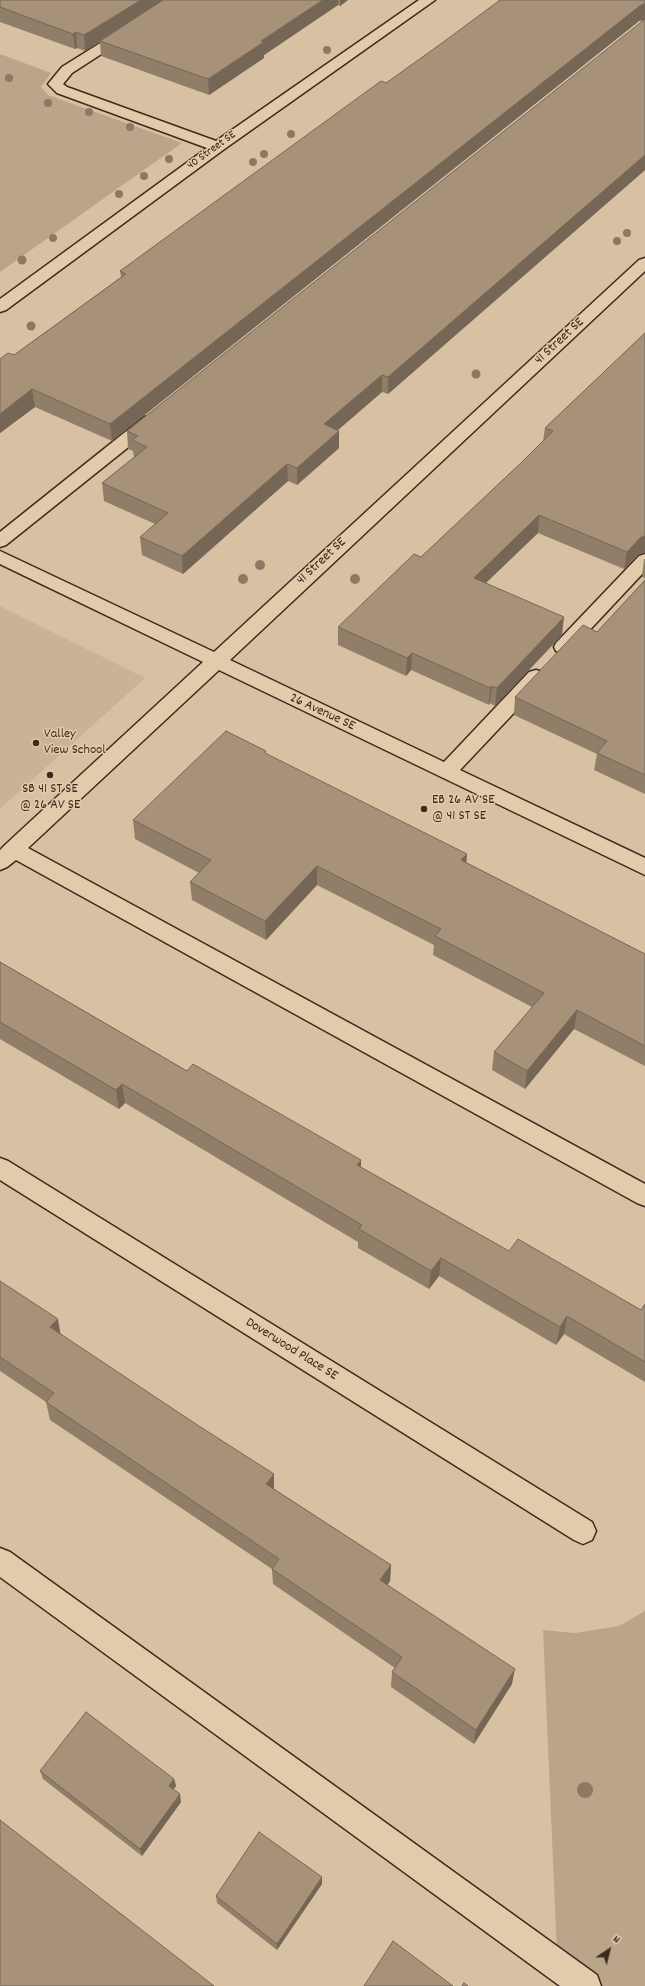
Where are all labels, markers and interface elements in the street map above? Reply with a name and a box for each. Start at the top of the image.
street label: 40 Street SE [185,128,239,174]
street label: 41 Street SE [532,315,588,369]
street label: 41 Street SE [294,535,350,589]
street label: 26 Avenue SE [287,691,357,735]
place label: Valley View School [44,727,106,760]
marker: Valley View School [31,738,41,748]
marker: SB 41 ST SE @ 26 AV SE [45,770,55,780]
place label: SB 41 ST SE @ 26 AV SE [20,782,80,814]
place label: EB 26 AV SE @ 41 ST SE [432,793,494,826]
marker: EB 26 AV SE @ 41 ST SE [419,804,429,814]
street label: Doverwood Place SE [242,1315,340,1385]
north arrow [589,1930,629,1970]
text: N [609,1932,623,1948]

